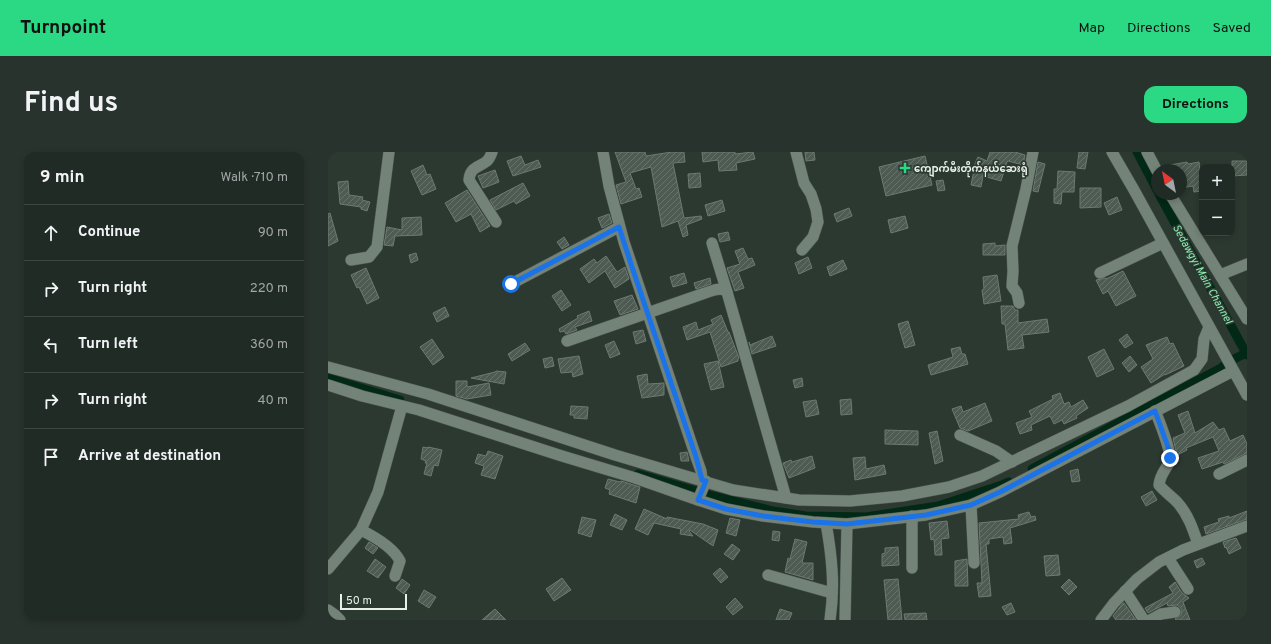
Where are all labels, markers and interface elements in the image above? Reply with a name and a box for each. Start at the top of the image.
text: Turnpoint [20,16,106,40]
text: Map [1079,20,1105,37]
text: Directions [1127,20,1191,37]
text: Saved [1213,20,1251,37]
text: Find us [24,86,118,122]
button: Directions [1144,86,1247,123]
place label: ကျောက်မီးတိုက်နယ်ဆေးရုံ [914,161,1028,178]
marker: ကျောက်မီးတိုက်နယ်ဆေးရုံ [899,162,911,174]
north arrow [1151,164,1187,200]
map controls [1199,164,1235,236]
button: + [1199,164,1235,200]
text: 9 min [40,167,84,189]
text: Walk · 710 m [220,170,288,186]
button: − [1199,200,1235,236]
icon: ahead [40,222,62,244]
water label: Sedawgyi Main Channel [1169,222,1236,328]
text: Continue [78,223,140,242]
text: 90 m [258,225,288,241]
route start [502,275,520,293]
icon: right [40,278,62,300]
text: Turn right [78,279,147,298]
text: 220 m [250,281,288,297]
icon: left [40,334,62,356]
text: Turn left [78,335,138,354]
text: 360 m [250,337,288,353]
icon: right [40,390,62,412]
text: Turn right [78,391,147,410]
text: 40 m [258,393,288,409]
icon: arrive [40,446,62,468]
text: Arrive at destination [78,447,221,466]
route end [1161,449,1179,467]
scale bar [340,592,407,611]
text: 50 m [346,594,372,608]

